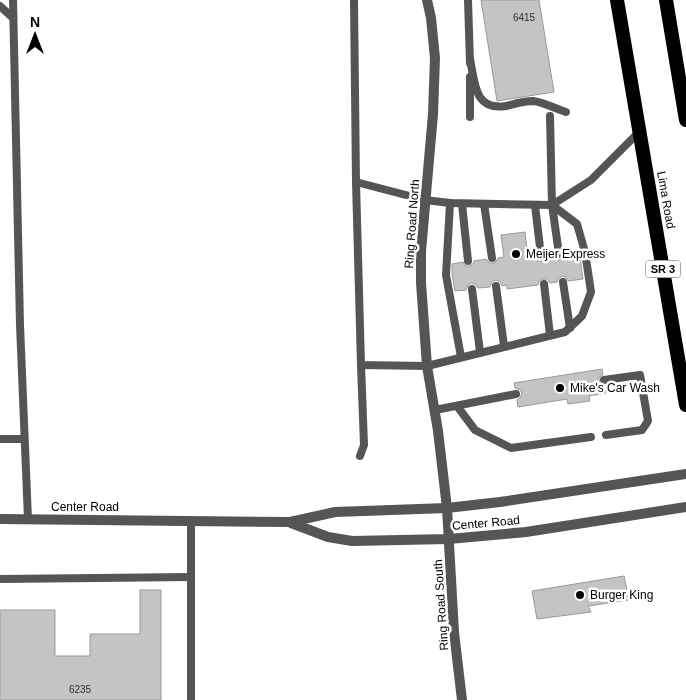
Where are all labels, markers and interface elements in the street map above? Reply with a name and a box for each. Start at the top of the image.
north arrow [10,10,60,60]
house number: 6415 [513,12,536,23]
text: N [30,14,40,30]
street label: Lima Road [654,170,678,230]
street label: Ring Road North [402,179,422,269]
place label: Meijer Express [526,247,605,261]
marker: Meijer Express [510,248,522,260]
road number: SR 3 [646,260,680,278]
place label: Mike's Car Wash [570,381,660,395]
marker: Mike's Car Wash [554,382,566,394]
street label: Center Road [51,500,119,514]
street label: Center Road [451,513,521,533]
street label: Ring Road South [431,559,451,651]
place label: Burger King [590,588,653,602]
marker: Burger King [574,589,586,601]
house number: 6235 [69,684,92,695]

